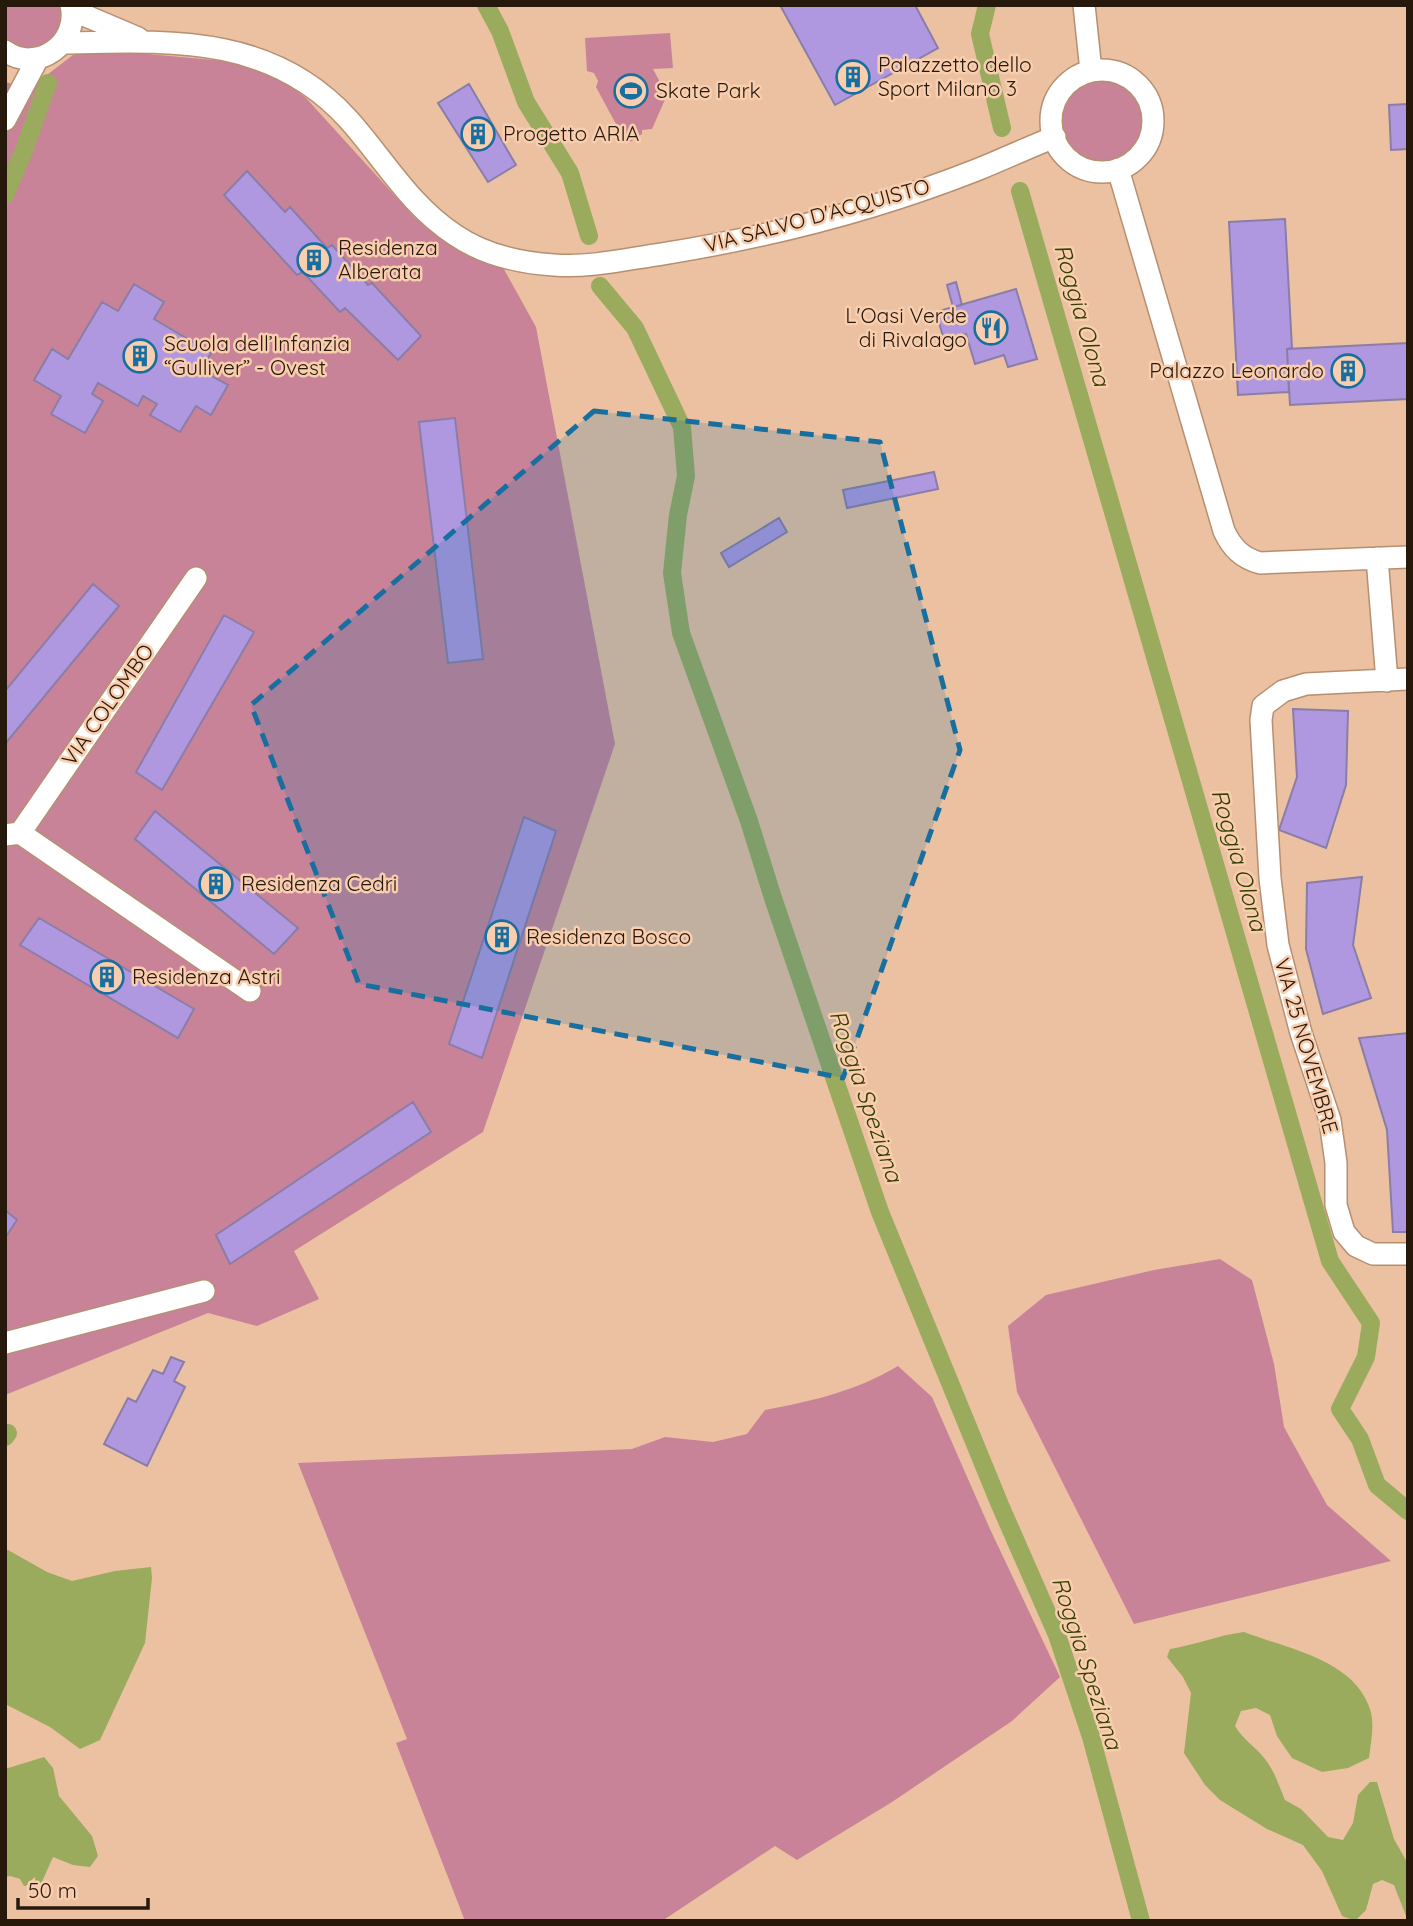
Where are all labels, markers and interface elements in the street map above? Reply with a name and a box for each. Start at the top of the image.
place label: Palazzetto dello Sport Milano 3 [878,51,1032,101]
building icon: Palazzetto dello Sport Milano 3 [834,58,872,96]
sports icon: Skate Park [612,72,650,110]
place label: Skate Park [656,77,761,103]
building icon: Progetto ARIA [459,115,497,153]
place label: Progetto ARIA [503,120,639,146]
street label: VIA SALVO D'ACQUISTO [701,172,932,258]
place label: Residenza Alberata [338,234,438,284]
water label: Roggia Olona [1048,240,1117,390]
building icon: Residenza Alberata [295,241,333,279]
place label: L'Oasi Verde di Rivalago [845,302,967,352]
restaurant icon: L'Oasi Verde di Rivalago [972,309,1010,347]
place label: Scuola dell’Infanzia “Gulliver” - Ovest [164,330,350,380]
building icon: Scuola dell’Infanzia “Gulliver” - Ovest [121,337,159,375]
building icon: Palazzo Leonardo [1329,352,1367,390]
place label: Palazzo Leonardo [1149,357,1324,383]
street label: VIA COLOMBO [56,639,159,770]
water label: Roggia Olona [1205,785,1274,935]
building icon: Residenza Cedri [197,865,235,903]
place label: Residenza Cedri [241,870,397,896]
building icon: Residenza Bosco [483,918,521,956]
place label: Residenza Bosco [526,923,691,949]
street label: VIA 25 NOVEMBRE [1269,955,1344,1137]
building icon: Residenza Astri [88,958,126,996]
place label: Residenza Astri [132,963,281,989]
water label: Roggia Speziana [823,1006,910,1187]
water label: Roggia Speziana [1046,1573,1129,1754]
scale bar [18,1867,147,1911]
text: 50 m [28,1877,77,1903]

